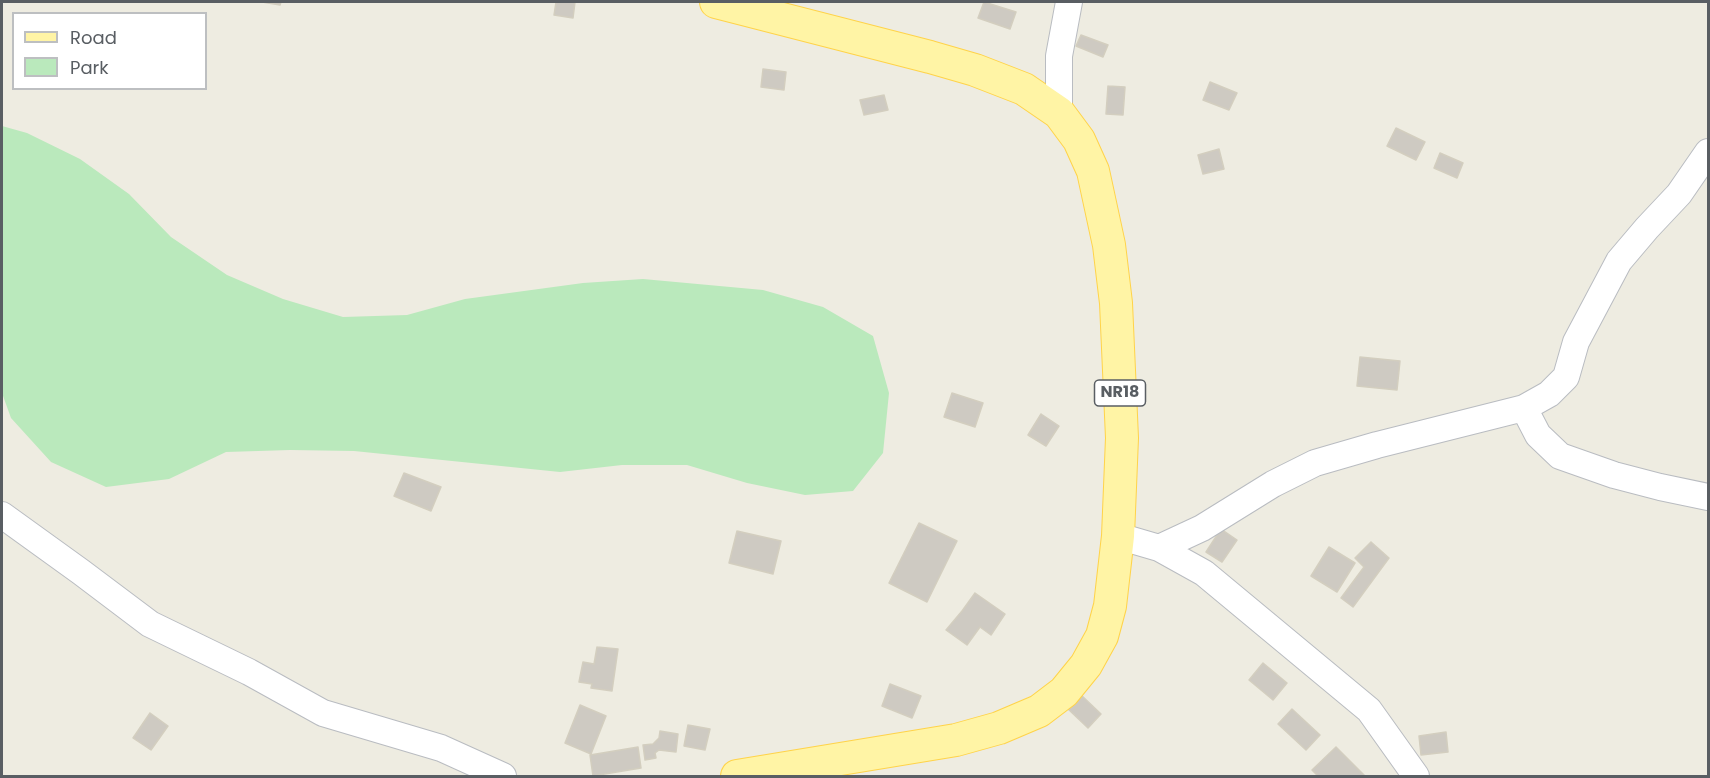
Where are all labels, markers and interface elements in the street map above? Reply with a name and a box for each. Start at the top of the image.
legend [12,12,207,90]
text: Road [70,25,117,50]
text: Park [70,55,109,80]
road number: NR18 [1094,380,1146,406]

